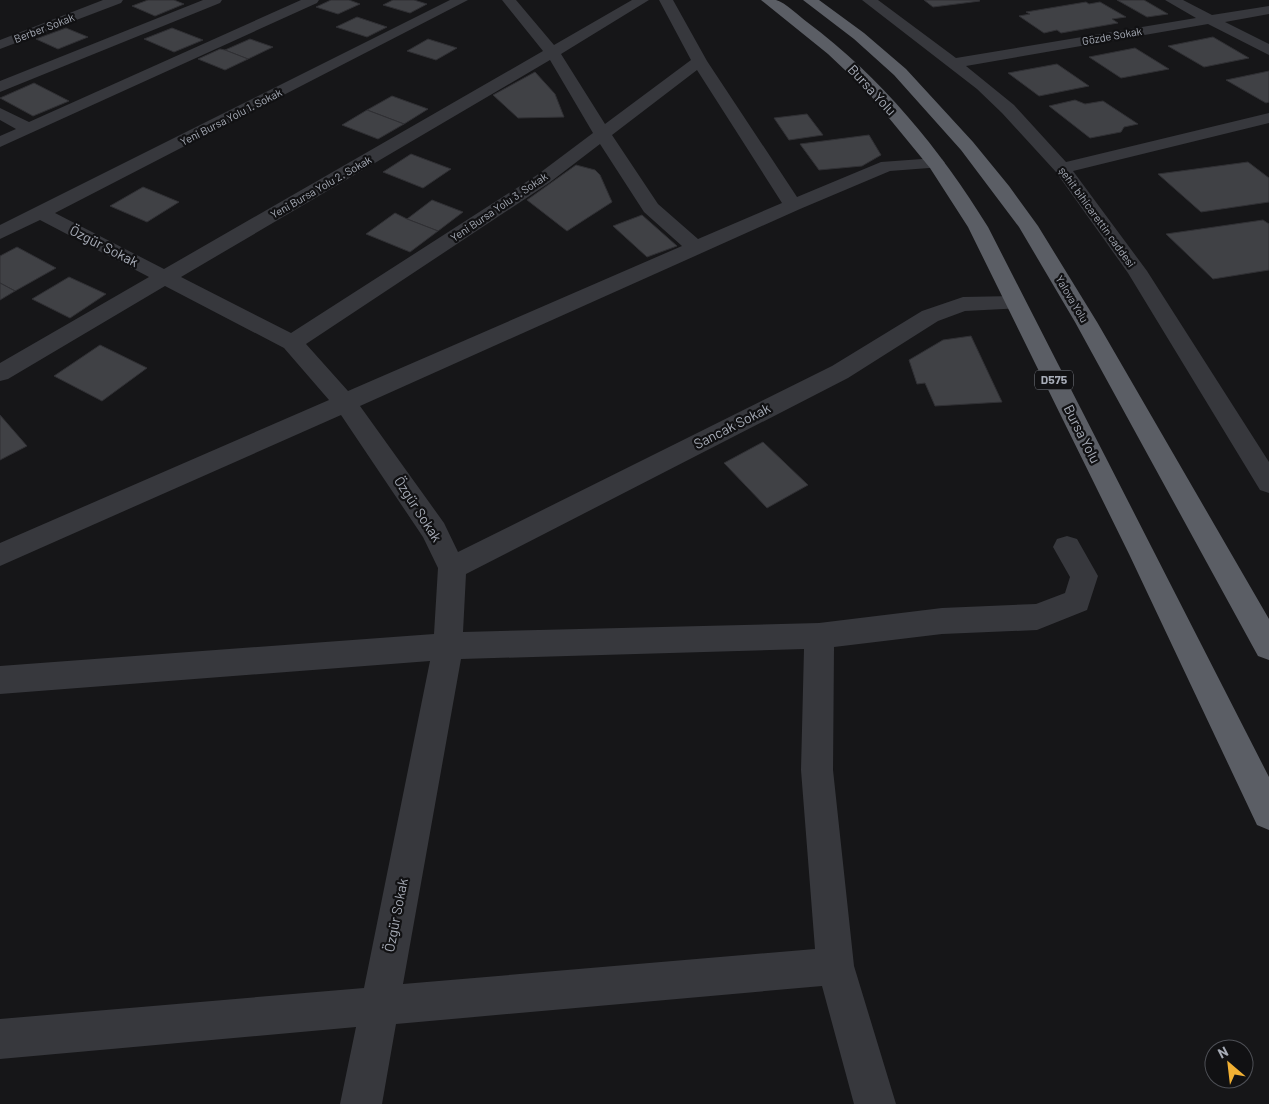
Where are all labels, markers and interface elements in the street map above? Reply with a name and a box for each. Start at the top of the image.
street label: Berber Sokak [12,10,76,45]
street label: Gözde Sokak [1081,24,1143,47]
street label: Bursa Yolu [845,61,900,119]
street label: Yeni Bursa Yolu 1. Sokak [178,85,284,148]
street label: Yeni Bursa Yolu 2. Sokak [268,152,374,221]
street label: şehit bihicarettin caddesi [1057,164,1138,270]
street label: Yeni Bursa Yolu 3. Sokak [448,169,550,244]
street label: Özgür Sokak [67,221,141,270]
street label: Yalova Yolu [1053,273,1092,325]
road number: D575 [1035,370,1073,390]
street label: Sancak Sokak [691,399,773,452]
street label: Bursa Yolu [1061,402,1104,466]
street label: Özgür Sokak [391,473,446,545]
street label: Özgür Sokak [380,877,411,953]
north arrow [1204,1039,1254,1089]
text: N [1215,1042,1231,1062]

